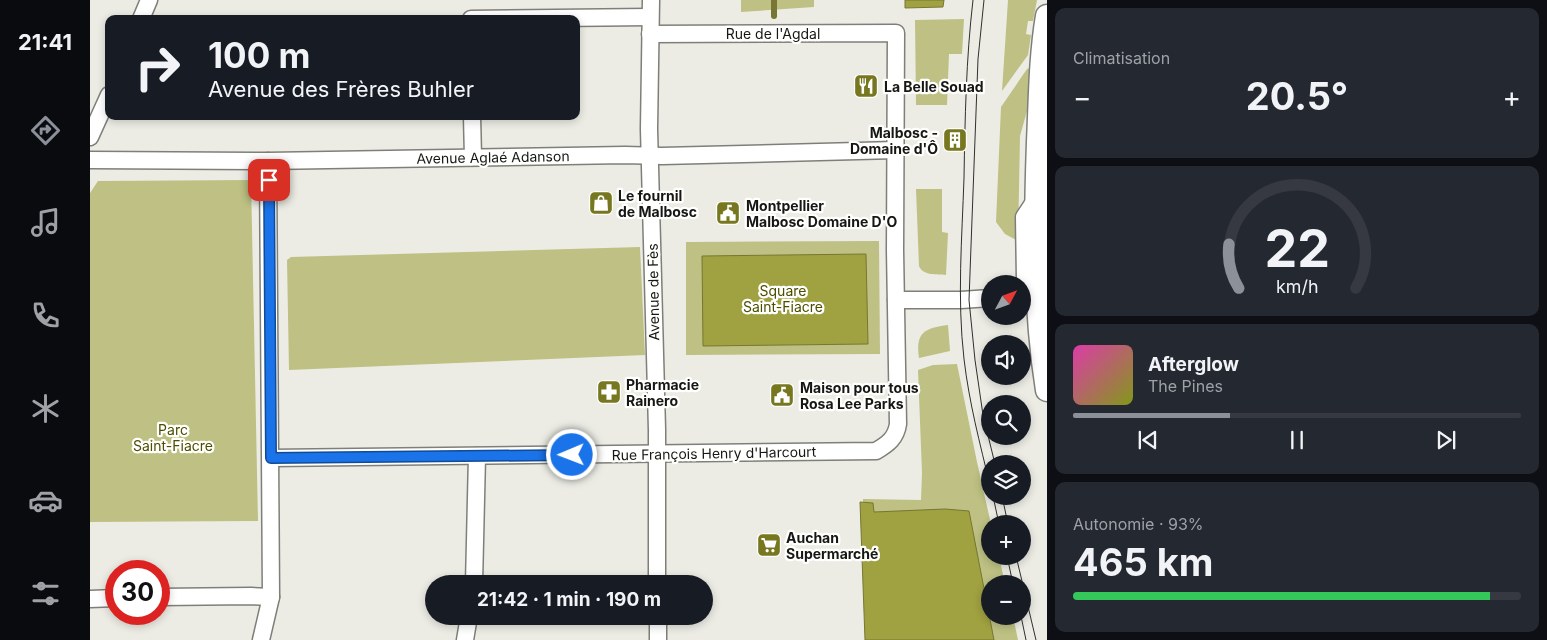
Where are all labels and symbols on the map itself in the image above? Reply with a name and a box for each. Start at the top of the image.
street label: Rue de l'Agdal [726,25,820,42]
restaurant icon: La Belle Souad [853,73,879,99]
place label: La Belle Souad [884,78,984,95]
place label: Malbosc - Domaine d'Ô [850,124,938,157]
building icon: Malbosc - Domaine d'Ô [942,127,968,153]
street label: Avenue Aglaé Adanson [416,147,570,167]
pin [248,159,290,201]
place label: Le fournil de Malbosc [618,187,697,220]
shop icon: Le fournil de Malbosc [588,190,614,216]
place label: Montpellier Malbosc Domaine D'O [746,197,897,230]
public building icon: Montpellier Malbosc Domaine D'O [715,200,741,226]
street label: Avenue de Fès [644,243,662,341]
north arrow [981,275,1031,325]
park label: Square Saint-Fiacre [743,282,823,315]
place label: Pharmacie Rainero [626,376,699,409]
pharmacy icon: Pharmacie Rainero [596,379,622,405]
place label: Maison pour tous Rosa Lee Parks [800,379,919,412]
public building icon: Maison pour tous Rosa Lee Parks [769,382,795,408]
park label: Parc Saint-Fiacre [133,421,213,454]
position arrow [545,428,597,480]
street label: Rue François Henry d'Harcourt [612,443,817,463]
place label: Auchan Supermarché [786,529,878,562]
supermarket icon: Auchan Supermarché [756,532,782,558]
speed limit sign: 30 [105,560,170,625]

